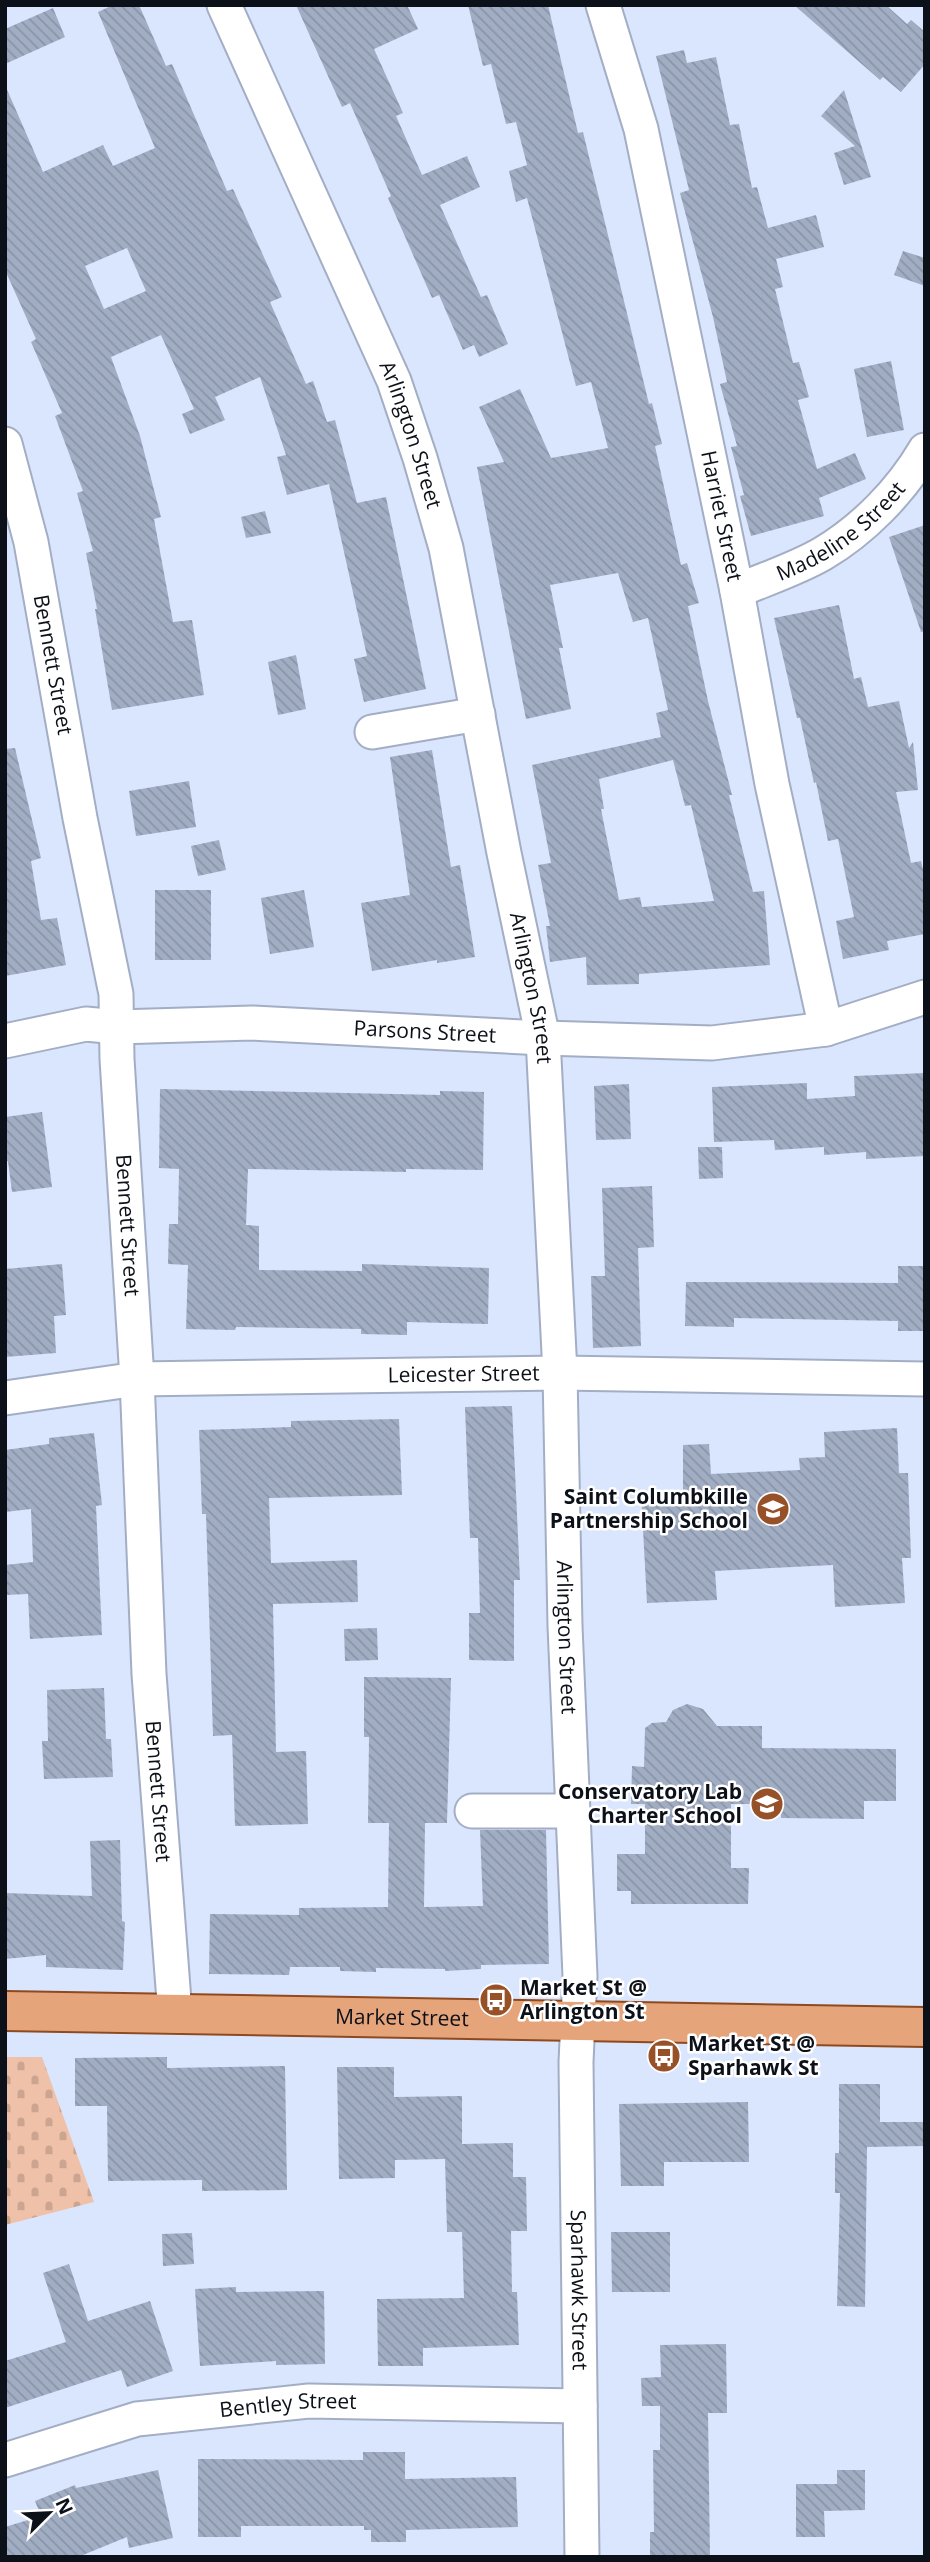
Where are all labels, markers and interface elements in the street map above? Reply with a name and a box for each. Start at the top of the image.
street label: Arlington Street [374,356,449,512]
street label: Harriet Street [695,448,750,584]
street label: Madeline Street [772,475,911,587]
street label: Bennett Street [28,592,80,737]
street label: Arlington Street [504,910,559,1064]
street label: Parsons Street [353,1013,497,1049]
street label: Bennett Street [110,1153,147,1297]
street label: Leicester Street [387,1358,540,1388]
place label: Saint Columbkille Partnership School [550,1482,748,1534]
school or university icon: Saint Columbkille Partnership School [754,1490,792,1528]
street label: Arlington Street [551,1560,584,1715]
street label: Bennett Street [140,1719,178,1863]
place label: Conservatory Lab Charter School [558,1777,742,1829]
school or university icon: Conservatory Lab Charter School [748,1785,786,1823]
place label: Market St @ Arlington St [520,1973,647,2025]
bus stop icon: Market St @ Arlington St [477,1981,515,2019]
street label: Market Street [335,2002,469,2032]
place label: Market St @ Sparhawk St [688,2029,819,2081]
bus stop icon: Market St @ Sparhawk St [645,2037,683,2075]
street label: Sparhawk Street [565,2209,595,2370]
street label: Bentley Street [218,2386,357,2423]
north arrow [14,2478,84,2548]
text: N [50,2494,80,2518]

